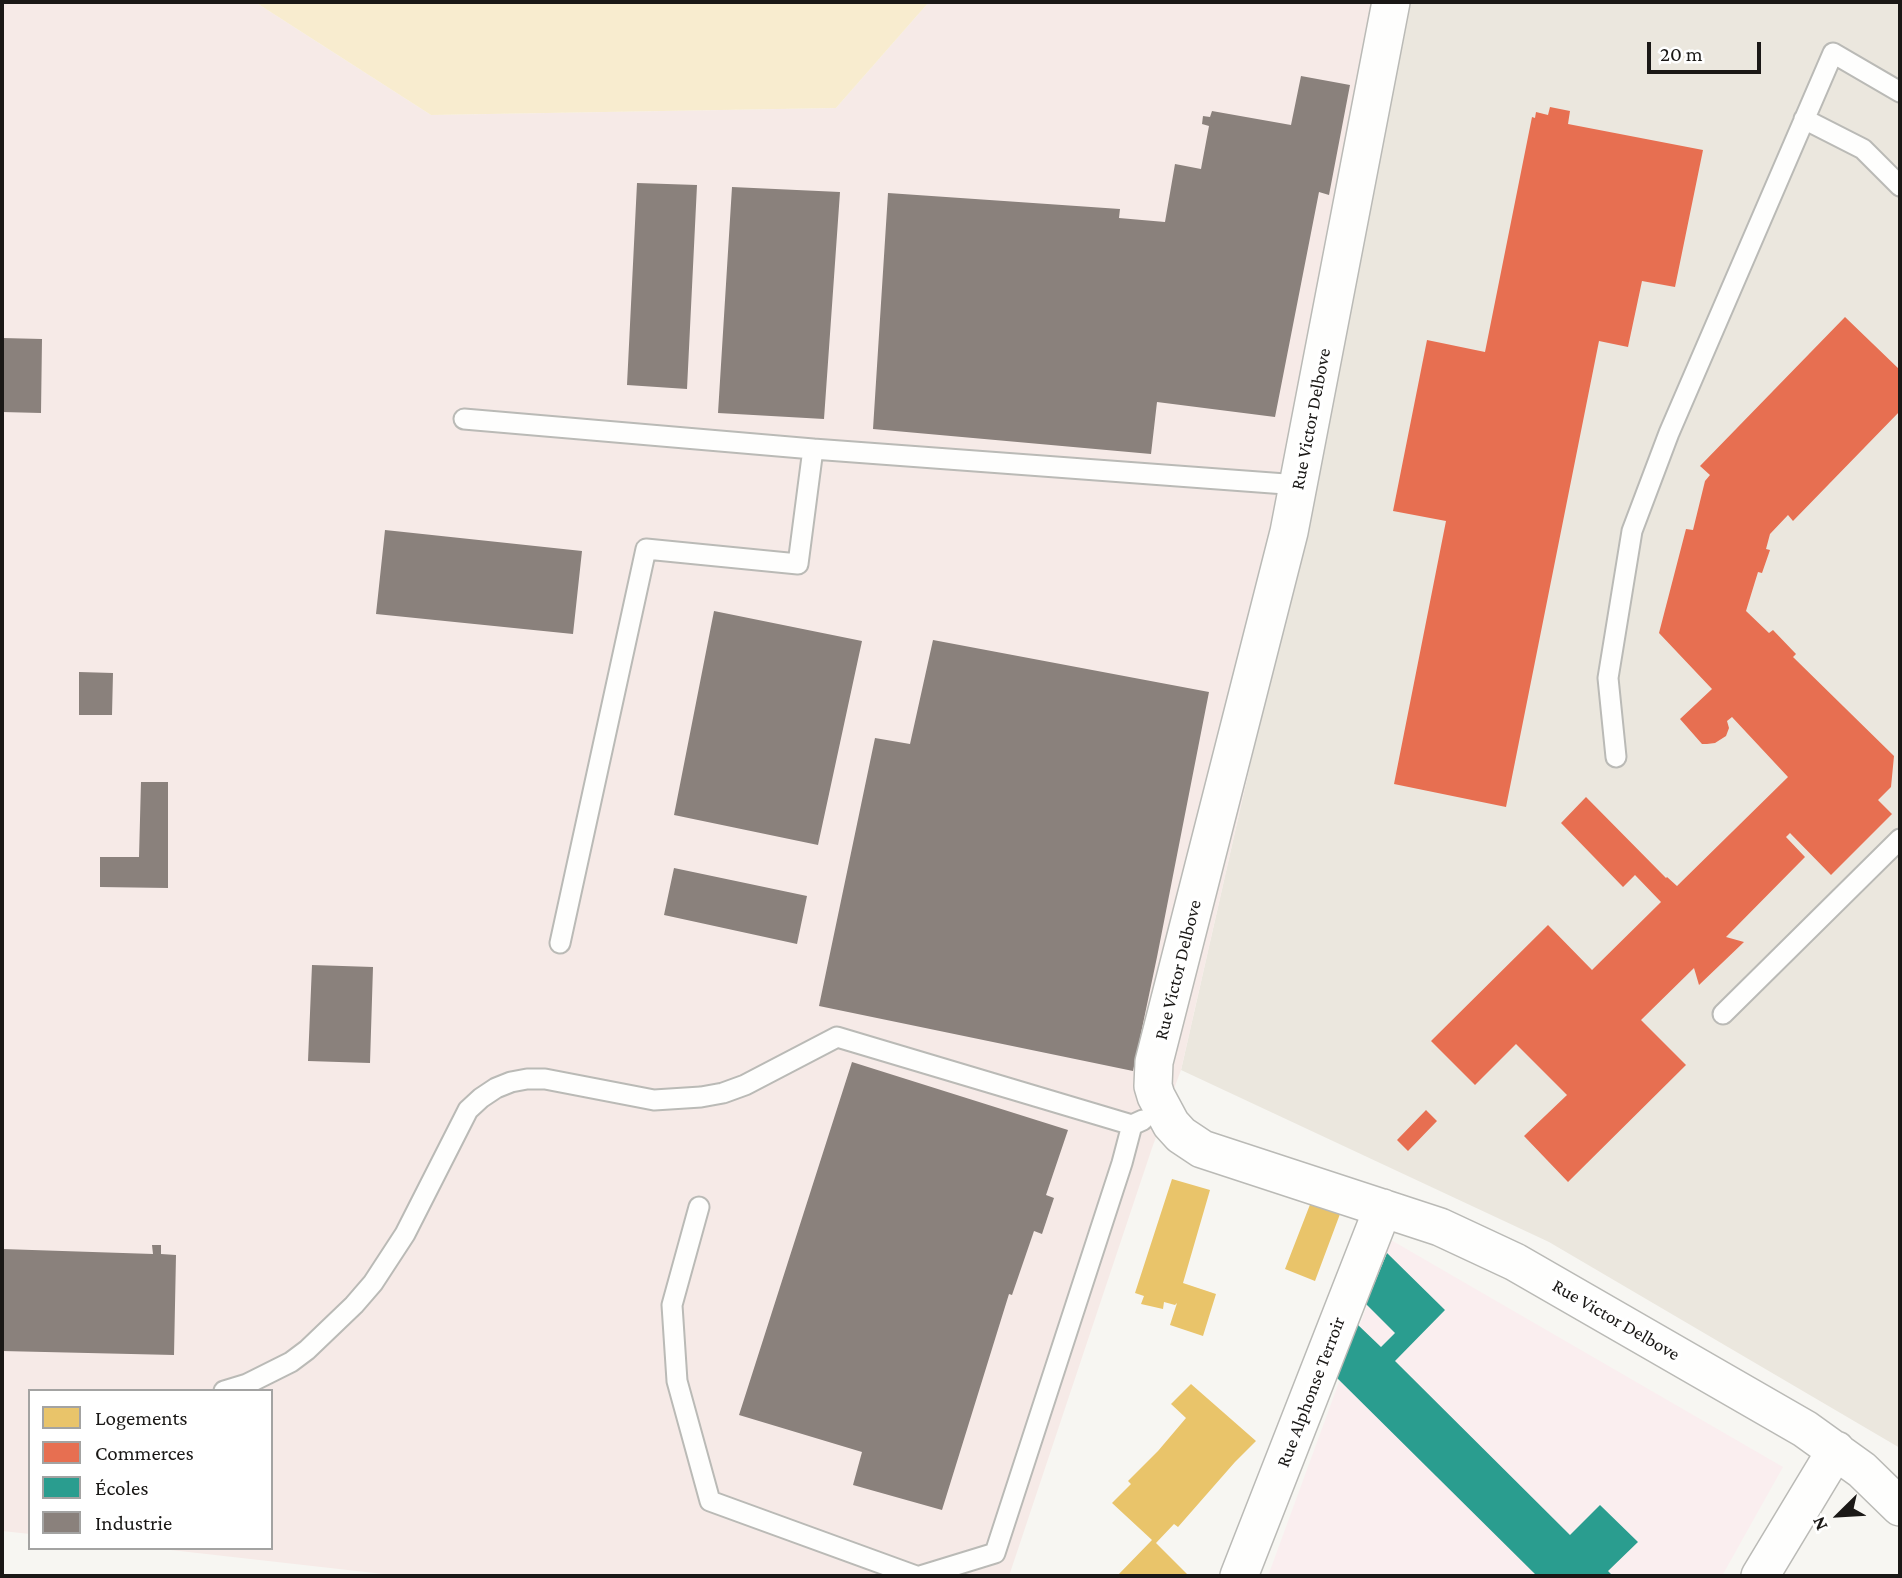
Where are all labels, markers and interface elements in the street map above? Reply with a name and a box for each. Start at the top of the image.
scale bar [1650,28,1764,72]
text: 20 m [1660,42,1703,66]
street label: Rue Victor Delbove [1286,346,1336,492]
street label: Rue Victor Delbove [1150,898,1206,1042]
street label: Rue Victor Delbove [1548,1274,1684,1366]
street label: Rue Alphonse Terroir [1272,1313,1350,1471]
legend [28,1389,273,1550]
text: Logements [95,1406,188,1430]
text: Commerces [95,1441,194,1465]
text: Écoles [95,1476,148,1500]
north arrow [1804,1480,1874,1550]
text: Industrie [95,1511,172,1535]
text: N [1807,1514,1832,1534]

